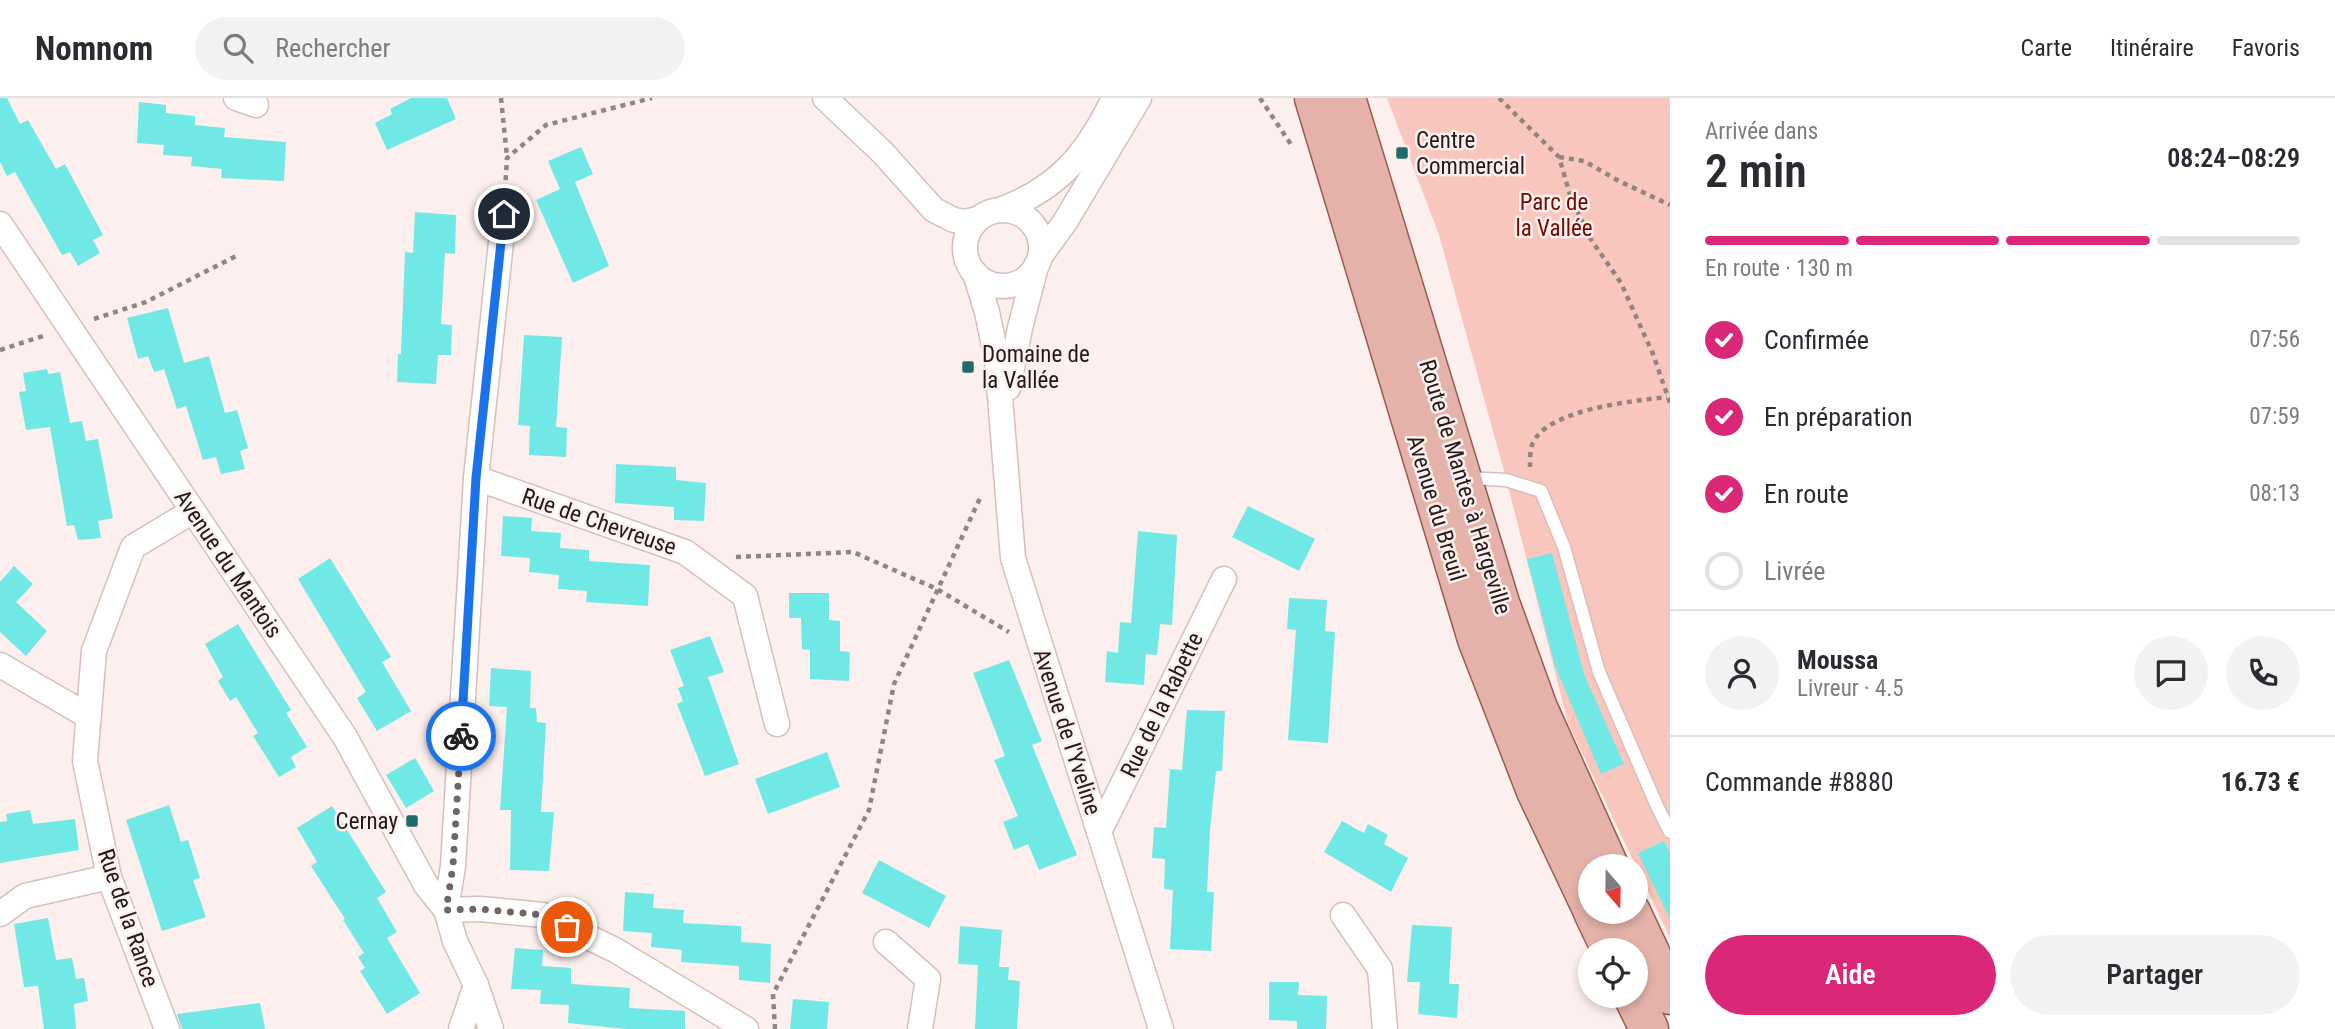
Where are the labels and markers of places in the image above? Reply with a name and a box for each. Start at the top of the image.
place label: Centre Commercial [1416,127,1525,180]
marker: Centre Commercial [1394,145,1410,161]
pin [474,184,534,244]
place label: Domaine de la Vallée [982,341,1090,394]
marker: Domaine de la Vallée [960,359,976,375]
place label: Cernay [336,808,398,835]
marker: Cernay [404,813,420,829]
pin [537,897,597,957]

